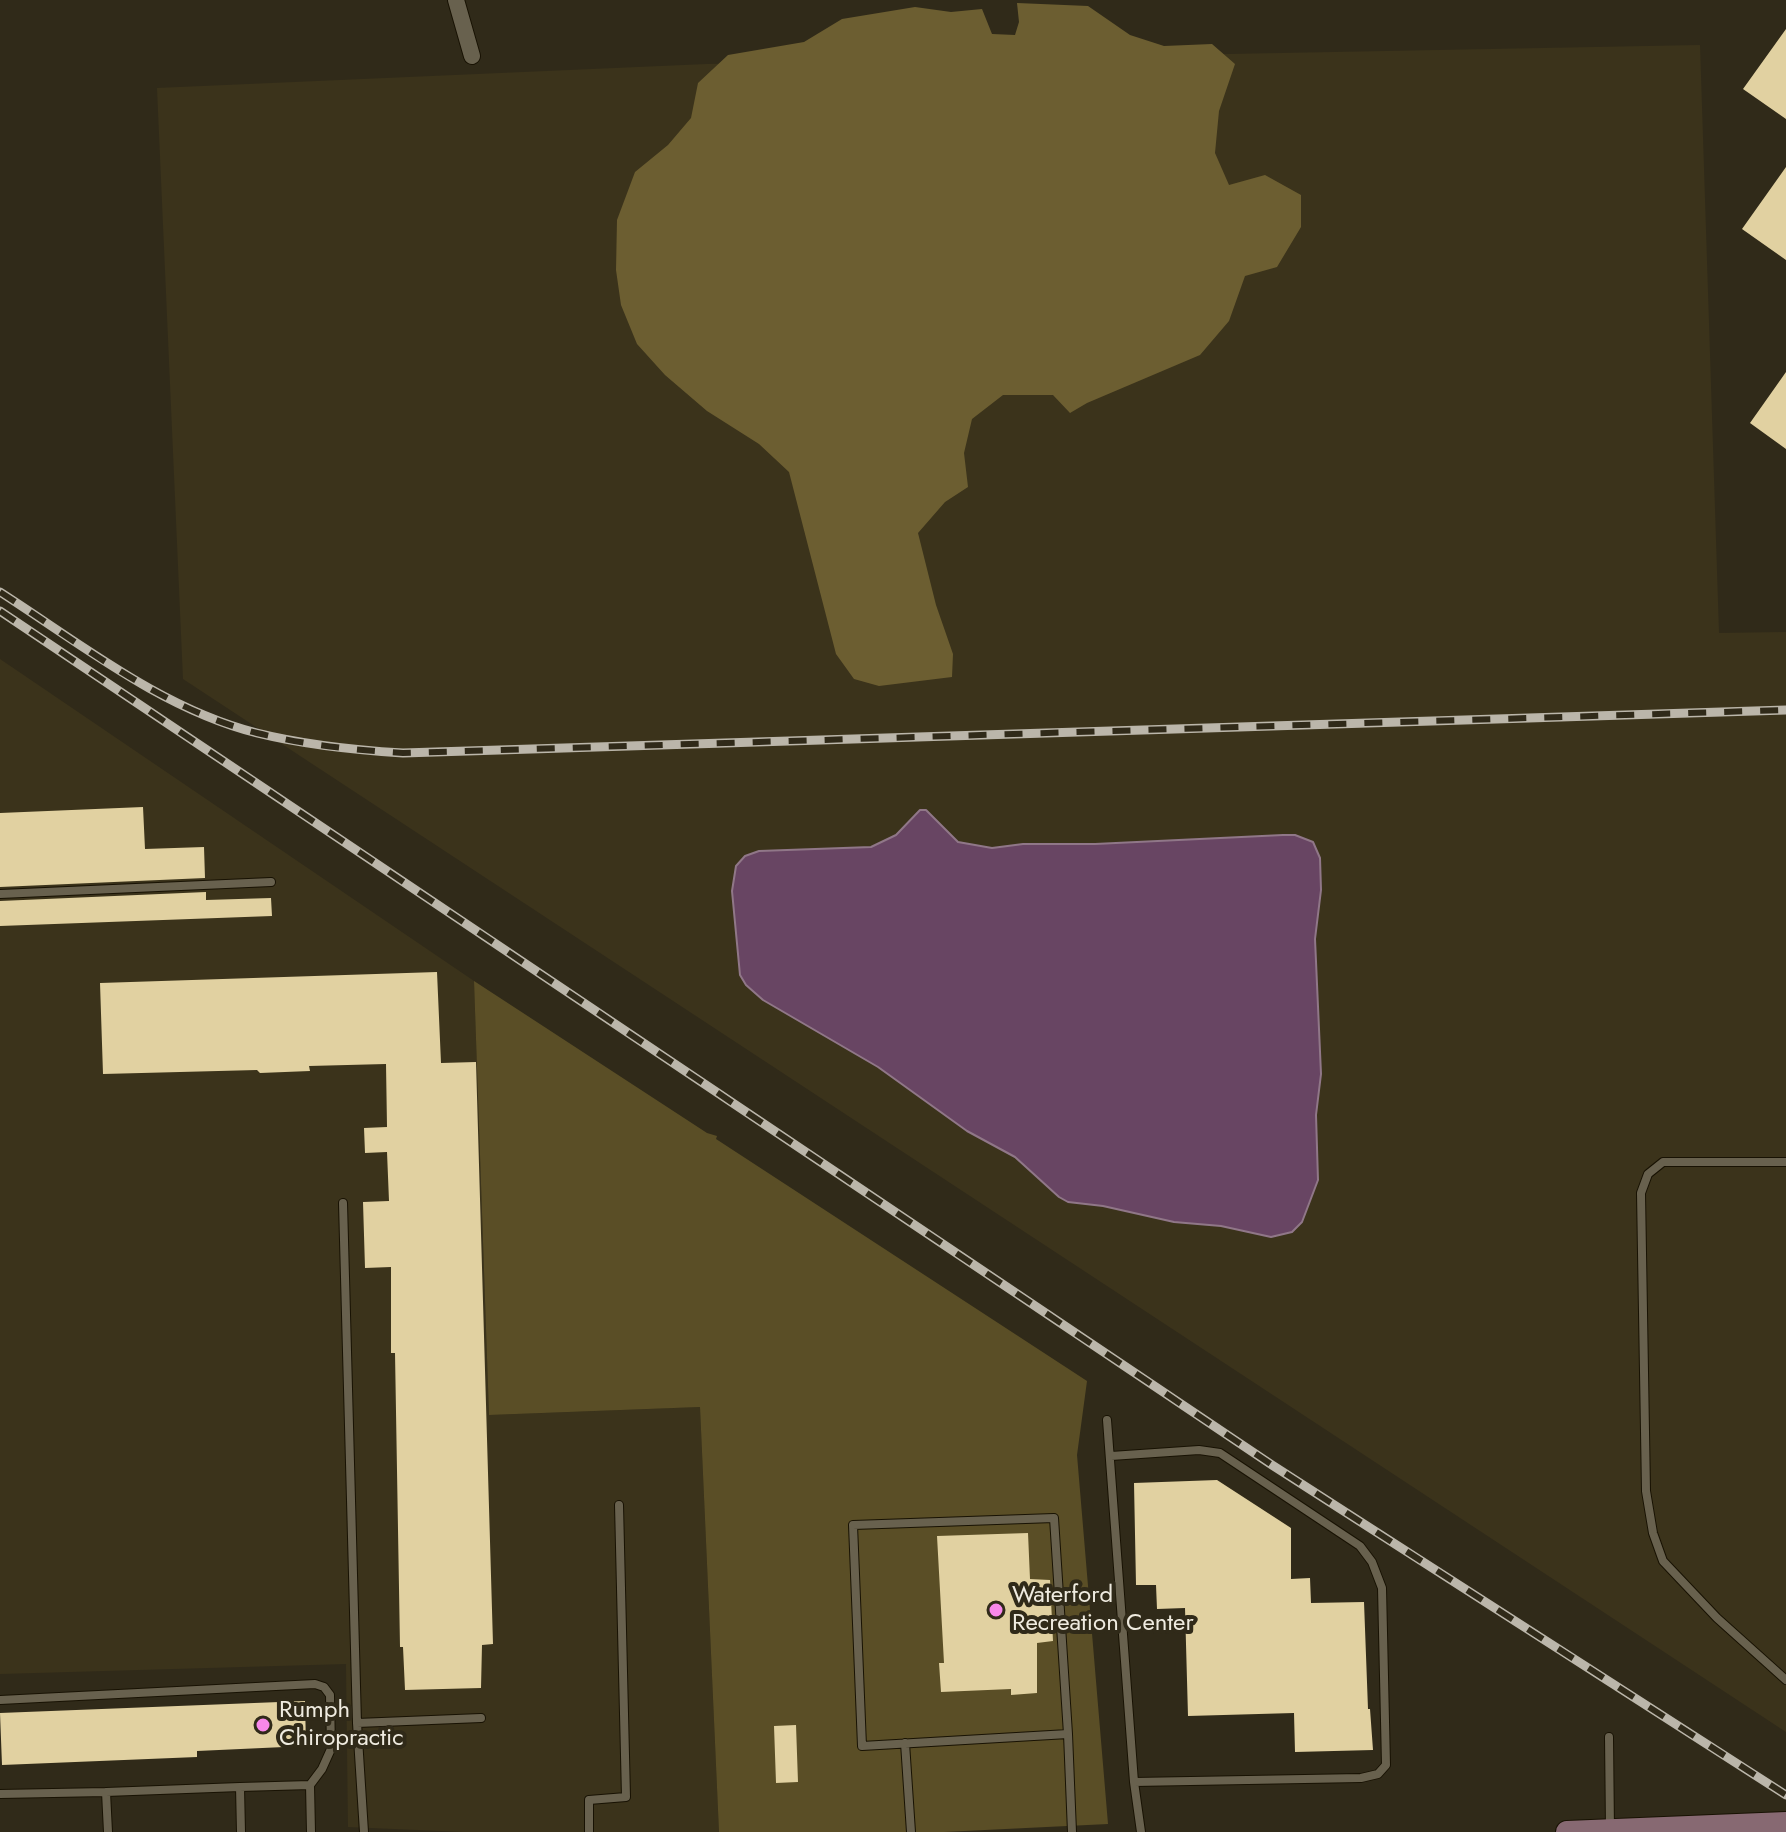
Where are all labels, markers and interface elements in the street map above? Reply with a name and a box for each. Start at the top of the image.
place label: Waterford Recreation Center [1012,1582,1194,1638]
marker: Waterford Recreation Center [987,1601,1005,1619]
place label: Rumph Chiropractic [279,1697,404,1753]
marker: Rumph Chiropractic [254,1716,272,1734]

